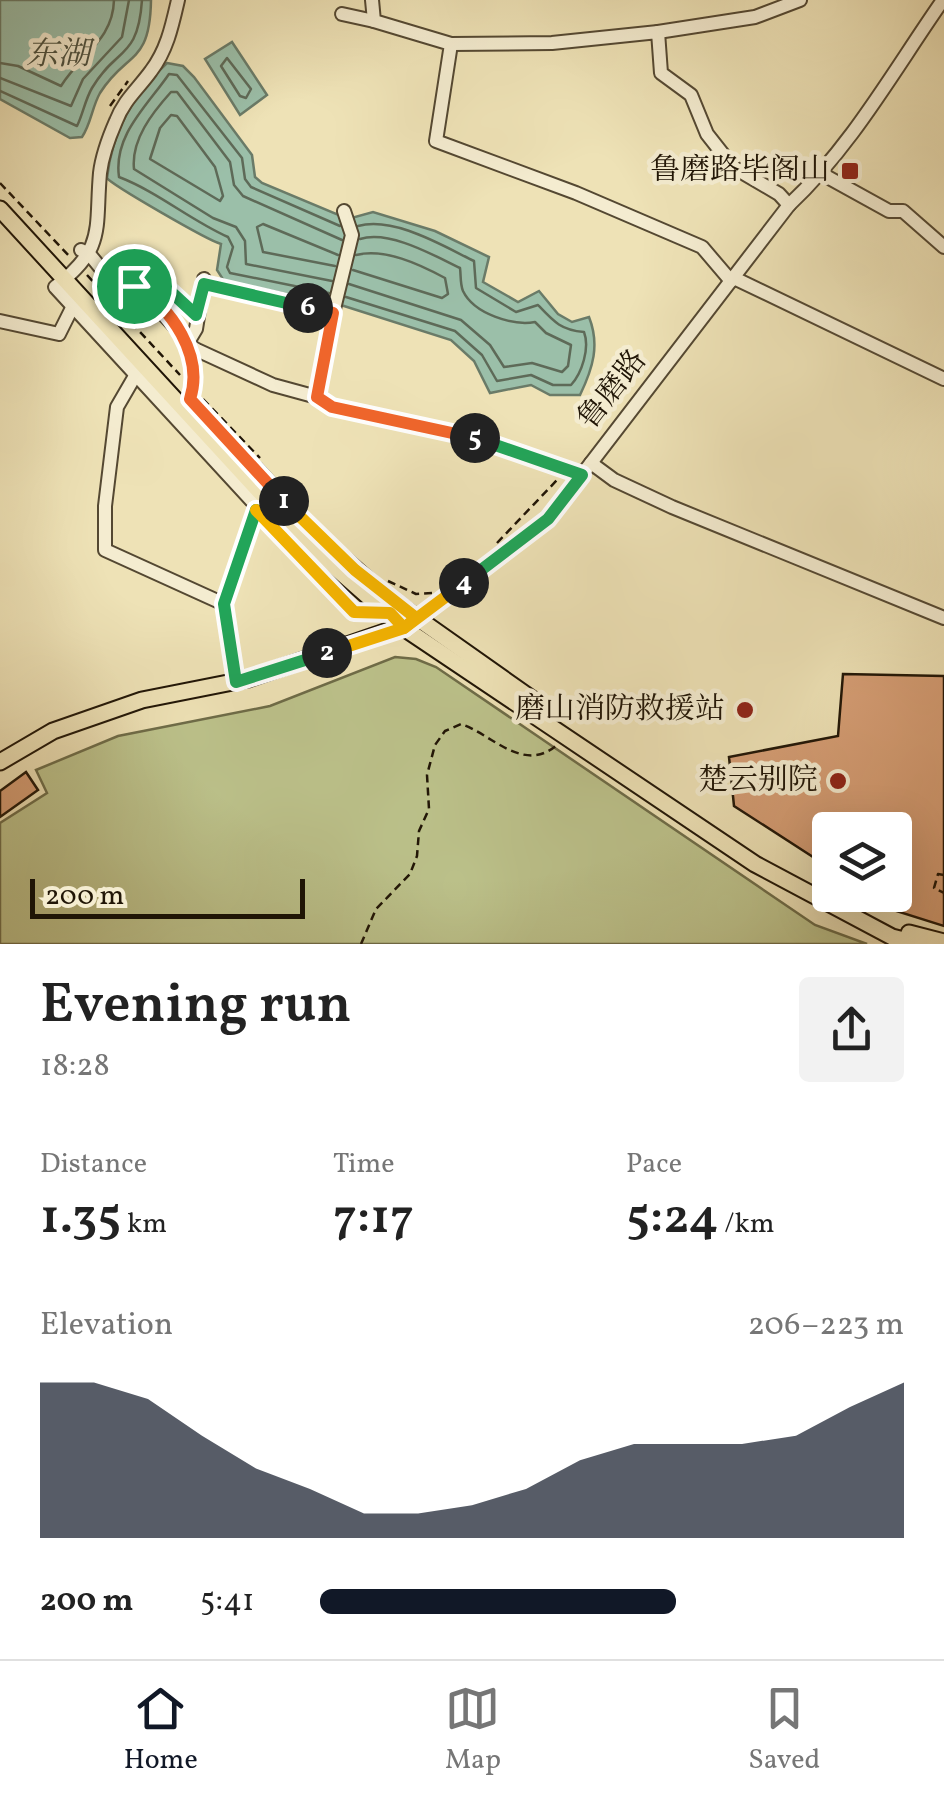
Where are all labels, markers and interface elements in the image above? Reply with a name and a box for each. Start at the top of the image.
water label: 东湖 [26,34,95,78]
place label: 鲁磨路毕阁山 [650,150,830,192]
marker: 鲁磨路毕阁山 [839,160,861,182]
pin [92,244,177,329]
icon: arrive [107,259,162,314]
pin: 6 [283,283,333,333]
text: 6 [300,288,316,327]
street label: 鲁磨路 [569,342,657,438]
pin: 5 [450,413,500,463]
text: 5 [468,418,482,457]
pin: 1 [259,476,309,526]
text: 1 [278,481,290,520]
pin: 4 [439,558,489,608]
text: 4 [456,563,472,602]
pin: 2 [302,628,352,678]
text: 2 [320,633,334,672]
place label: 磨山消防救援站 [515,689,725,731]
marker: 磨山消防救援站 [734,699,756,721]
place label: 楚云别院 [698,760,818,802]
marker: 楚云别院 [827,770,849,792]
map controls [812,812,912,912]
button: layers [812,812,912,912]
scale bar [30,874,305,918]
text: 200 m [45,877,124,916]
text: Evening run [40,969,352,1045]
button: share [799,977,904,1082]
text: 18:28 [40,1045,110,1089]
text: Distance [40,1145,147,1184]
text: Time [333,1145,394,1184]
text: Pace [626,1145,682,1184]
text: 1.35 [40,1184,121,1254]
text: 7:17 [333,1184,414,1254]
text: 5:24 [626,1184,719,1254]
text: km [121,1205,167,1244]
text: /km [719,1205,775,1244]
text: Elevation [40,1304,173,1348]
text: 206–223 m [748,1304,904,1348]
text: 200 m [40,1580,134,1624]
text: 5:41 [200,1580,254,1624]
tab: Home [124,1681,198,1780]
tab: Map [445,1681,501,1780]
tab: Saved [748,1681,820,1780]

